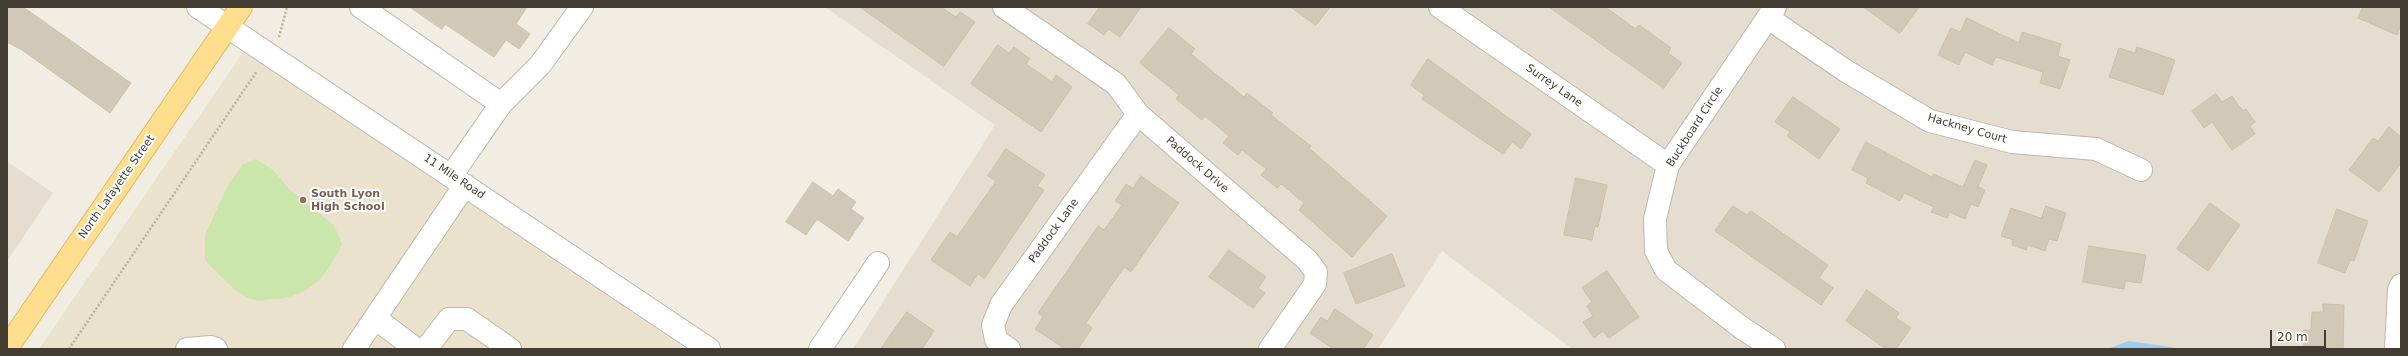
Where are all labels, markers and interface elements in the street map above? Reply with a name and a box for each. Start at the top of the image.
street label: Surrey Lane [1523,62,1585,110]
street label: Buckboard Circle [1664,84,1726,170]
street label: Hackney Court [1926,111,2008,147]
street label: North Lafayette Street [76,133,158,241]
street label: Paddock Drive [1163,134,1231,196]
street label: 11 Mile Road [421,152,487,202]
place label: South Lyon High School [311,187,385,213]
marker: South Lyon High School [298,195,308,205]
street label: Paddock Lane [1026,196,1082,266]
scale bar [2272,322,2328,348]
text: 20 m [2277,330,2308,344]

